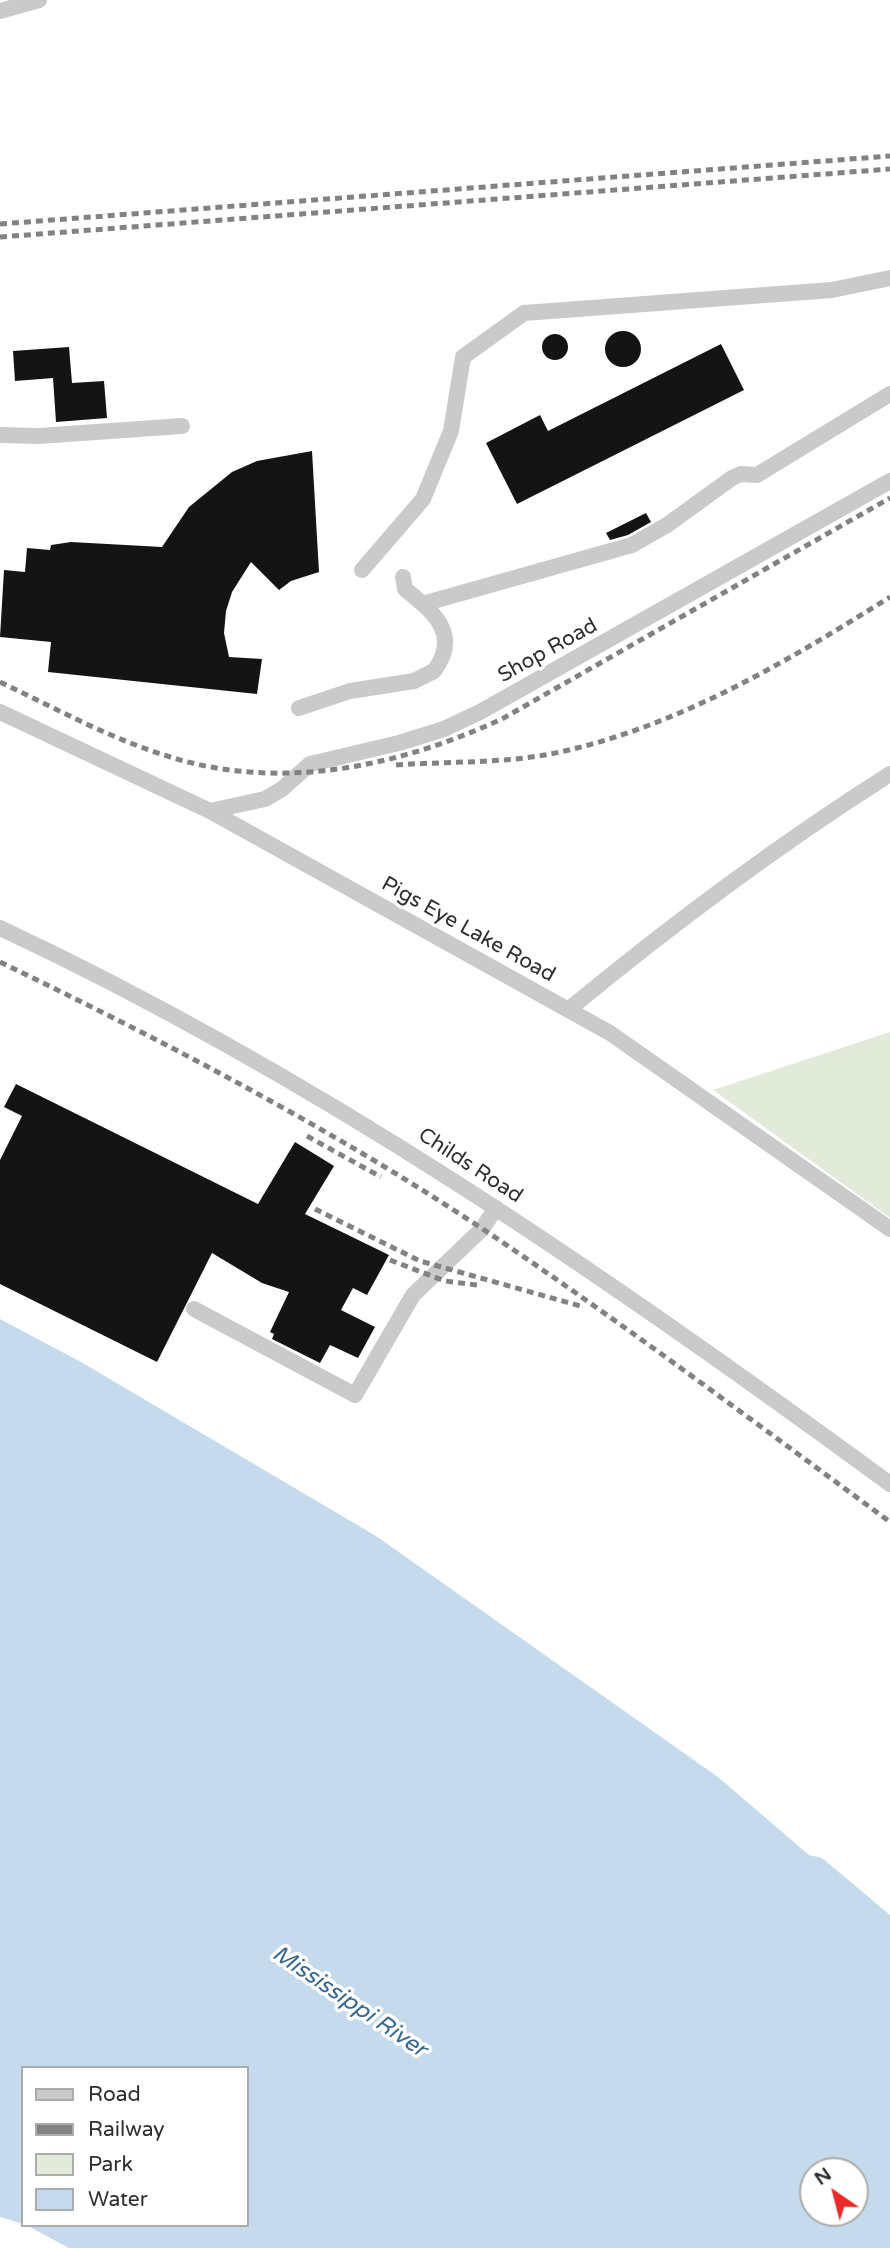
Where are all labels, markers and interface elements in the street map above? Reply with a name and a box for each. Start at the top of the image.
street label: Shop Road [494,613,602,689]
street label: Pigs Eye Lake Road [377,872,559,988]
street label: Childs Road [413,1123,527,1209]
water label: Mississippi River [267,1940,431,2064]
legend [21,2066,248,2227]
text: Road [88,2082,141,2107]
text: Railway [88,2117,165,2142]
text: Park [88,2152,133,2177]
north arrow [799,2157,869,2227]
text: N [811,2163,836,2190]
text: Water [88,2187,148,2212]

